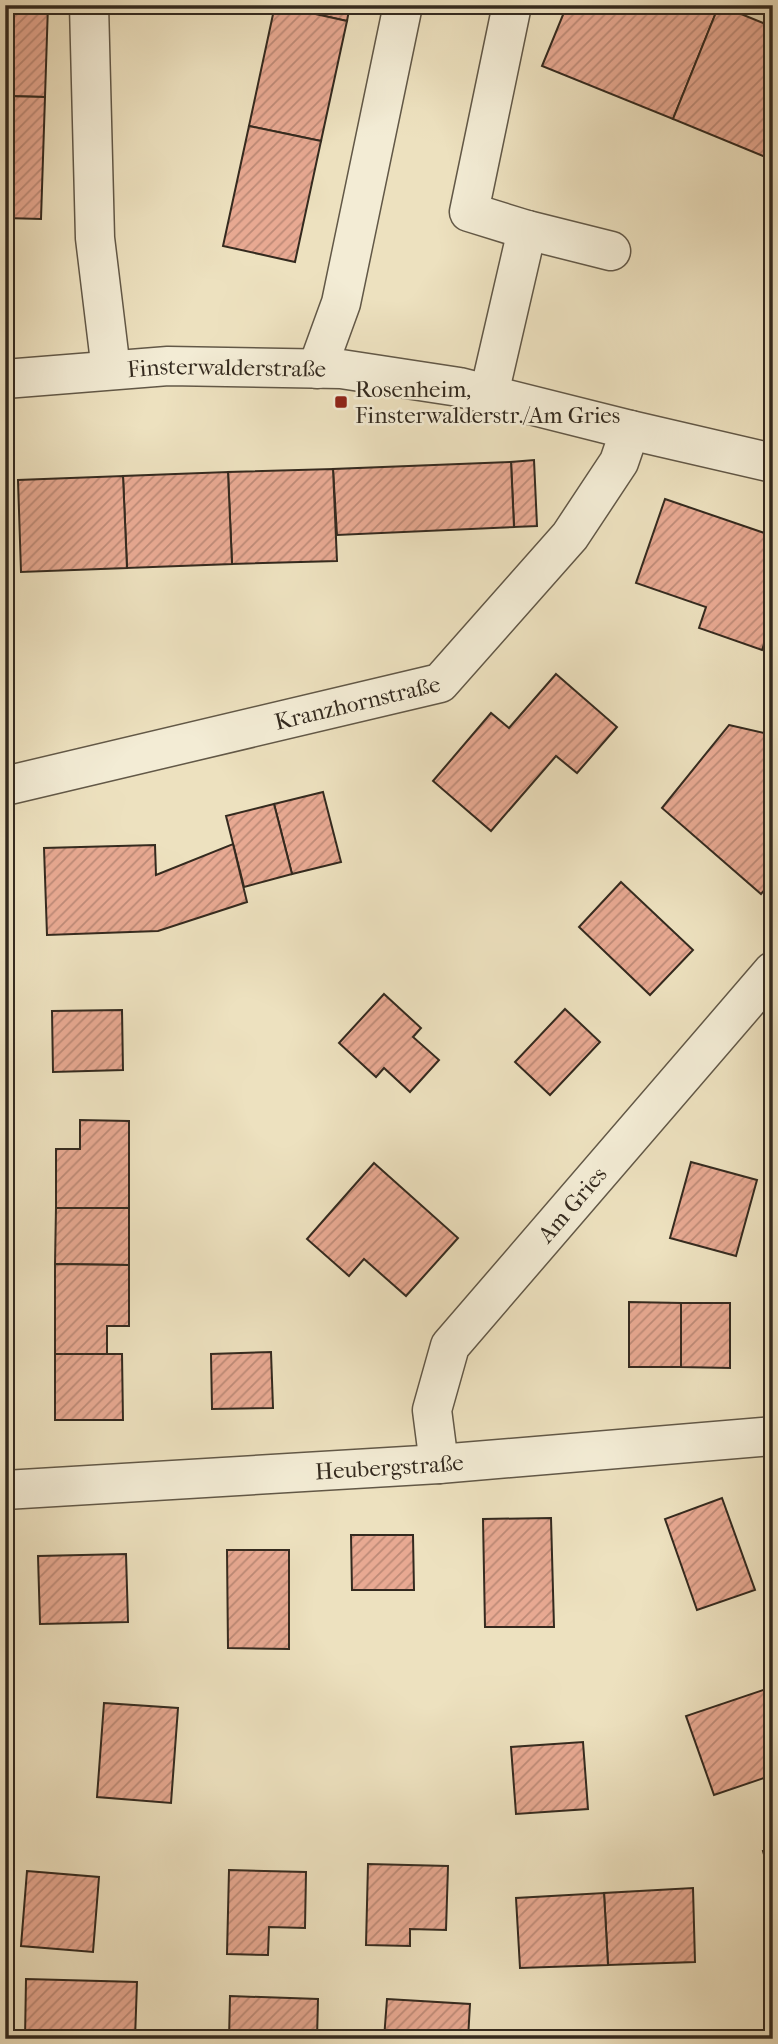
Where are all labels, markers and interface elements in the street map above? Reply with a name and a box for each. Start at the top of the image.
street label: Finsterwalderstraße [126,353,326,383]
place label: Rosenheim, Finsterwalderstr./Am Gries [355,376,620,429]
marker: Rosenheim, Finsterwalderstr./Am Gries [333,394,349,410]
street label: Kranzhornstraße [272,670,443,735]
street label: Am Gries [531,1161,612,1249]
street label: Heubergstraße [314,1448,465,1485]

